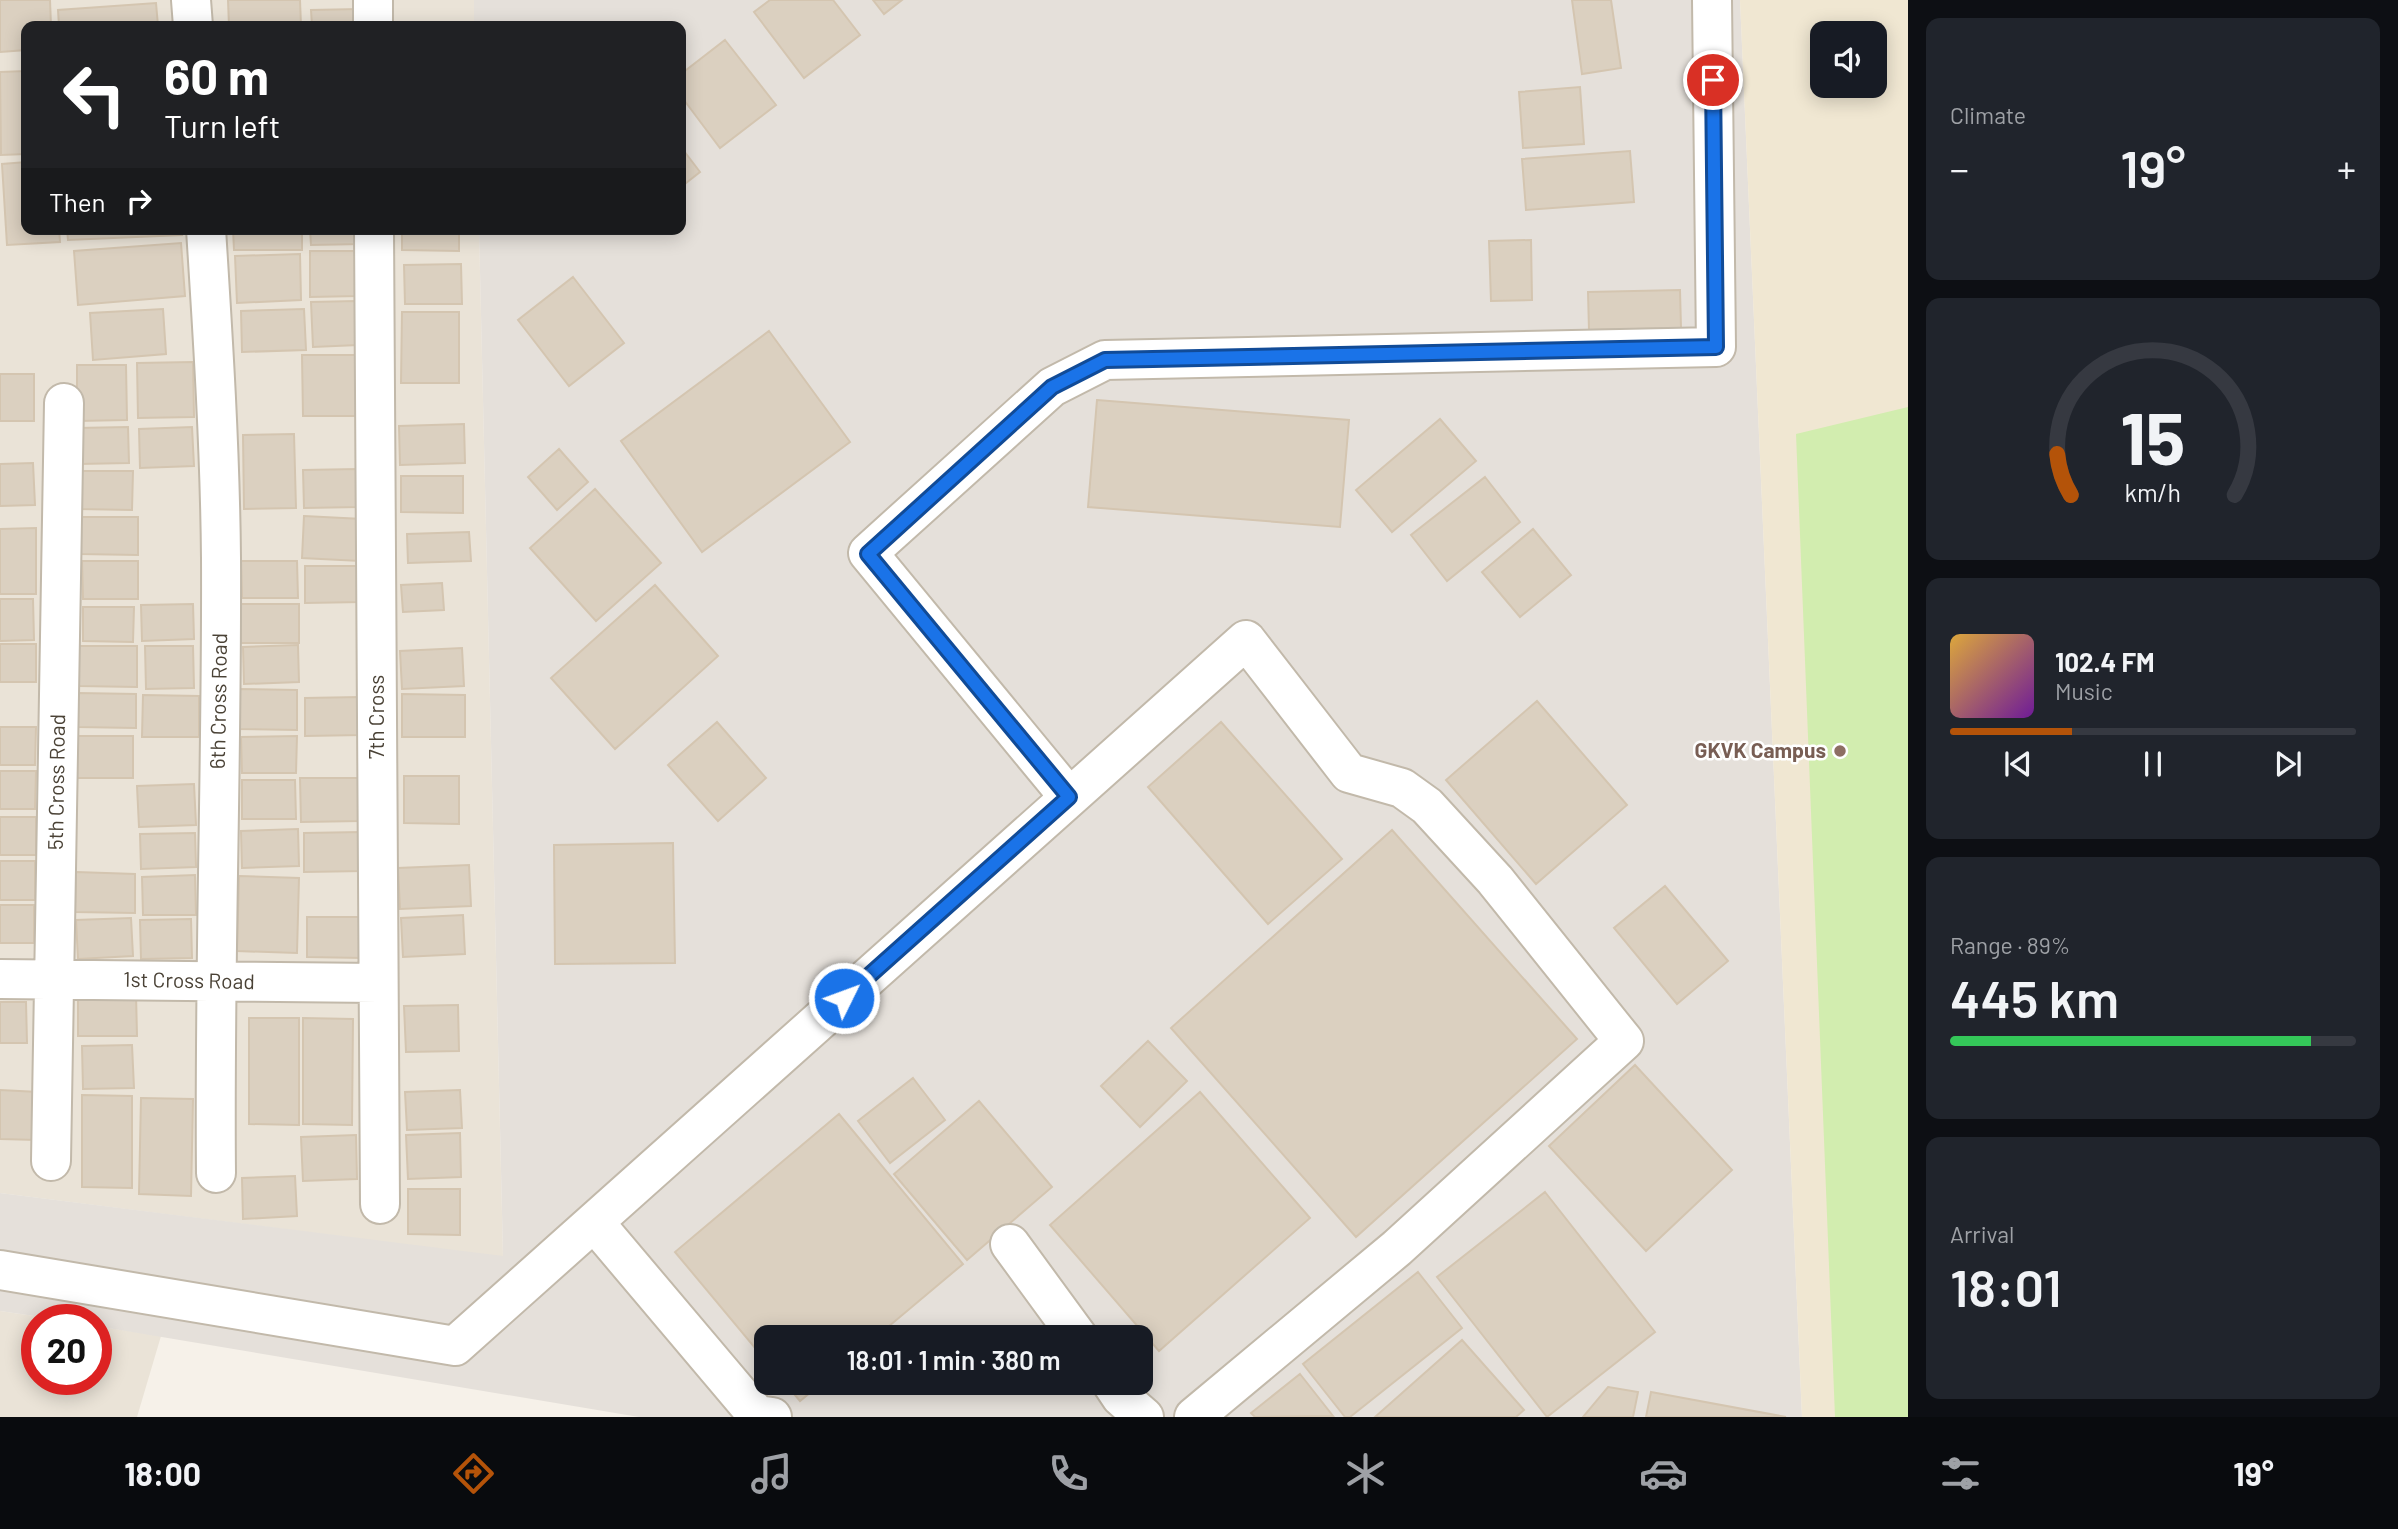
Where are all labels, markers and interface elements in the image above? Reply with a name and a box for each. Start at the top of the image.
map controls [1810,21,1887,98]
button: sound [1810,21,1887,98]
text: 60 m [164,46,269,105]
icon: left [49,49,140,140]
pin [1683,50,1743,110]
icon: arrive [1694,61,1732,99]
text: Climate [1950,101,2026,129]
text: Turn left [164,106,281,144]
text: 19° [2120,136,2186,198]
text: − [1950,145,1969,191]
text: + [2337,145,2356,191]
icon: right [120,182,158,220]
text: Then [49,186,106,217]
text: 15 [2120,392,2186,480]
text: km/h [2125,476,2181,506]
street label: 6th Cross Road [204,633,231,769]
text: 102.4 FM [2055,646,2155,677]
street label: 7th Cross [363,675,388,759]
text: Music [2055,677,2113,705]
street label: 5th Cross Road [42,714,69,850]
place label: GKVK Campus [1695,737,1826,762]
marker: GKVK Campus [1832,743,1848,759]
icon: previous [1999,745,2037,783]
icon: pause [2134,745,2172,783]
icon: next [2269,745,2307,783]
text: Range · 89% [1950,931,2070,959]
position arrow [807,961,881,1035]
street label: 1st Cross Road [123,966,255,993]
text: 445 km [1950,966,2119,1028]
text: Arrival [1950,1220,2014,1248]
text: 18:01 [1950,1255,2062,1317]
speed limit sign: 20 [21,1304,112,1395]
text: 18:01 · 1 min · 380 m [846,1344,1061,1375]
icon: directions [449,1449,498,1498]
icon: music [747,1449,796,1498]
icon: phone [1044,1449,1093,1498]
icon: climate [1341,1449,1390,1498]
icon: car [1639,1449,1688,1498]
icon: filters [1936,1449,1985,1498]
text: 18:00 [124,1454,201,1492]
text: 19° [2233,1454,2274,1492]

